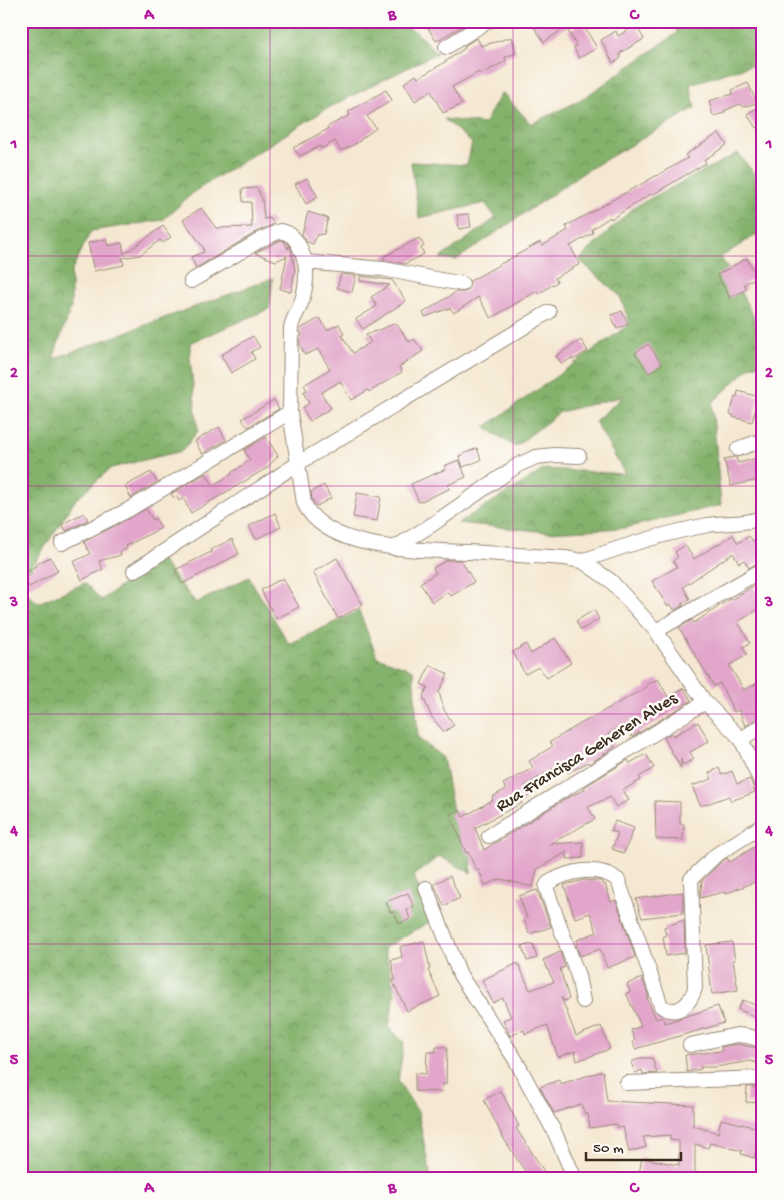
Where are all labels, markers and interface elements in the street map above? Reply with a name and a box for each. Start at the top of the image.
text: A [143,7,155,26]
text: B [387,7,397,26]
text: C [629,7,640,26]
text: 1 [10,136,17,155]
text: 1 [765,136,772,155]
text: 2 [10,365,18,384]
text: 2 [765,365,773,384]
text: 3 [9,594,18,613]
text: 3 [764,594,773,613]
street label: Rua Francisca Geheren Alves [492,688,683,817]
text: 4 [9,823,18,842]
text: 4 [764,823,773,842]
text: 5 [10,1052,19,1071]
text: 5 [765,1052,774,1071]
scale bar [586,1130,680,1162]
text: 50 m [593,1140,624,1158]
text: A [143,1180,155,1199]
text: B [387,1180,397,1199]
text: C [629,1180,640,1199]

